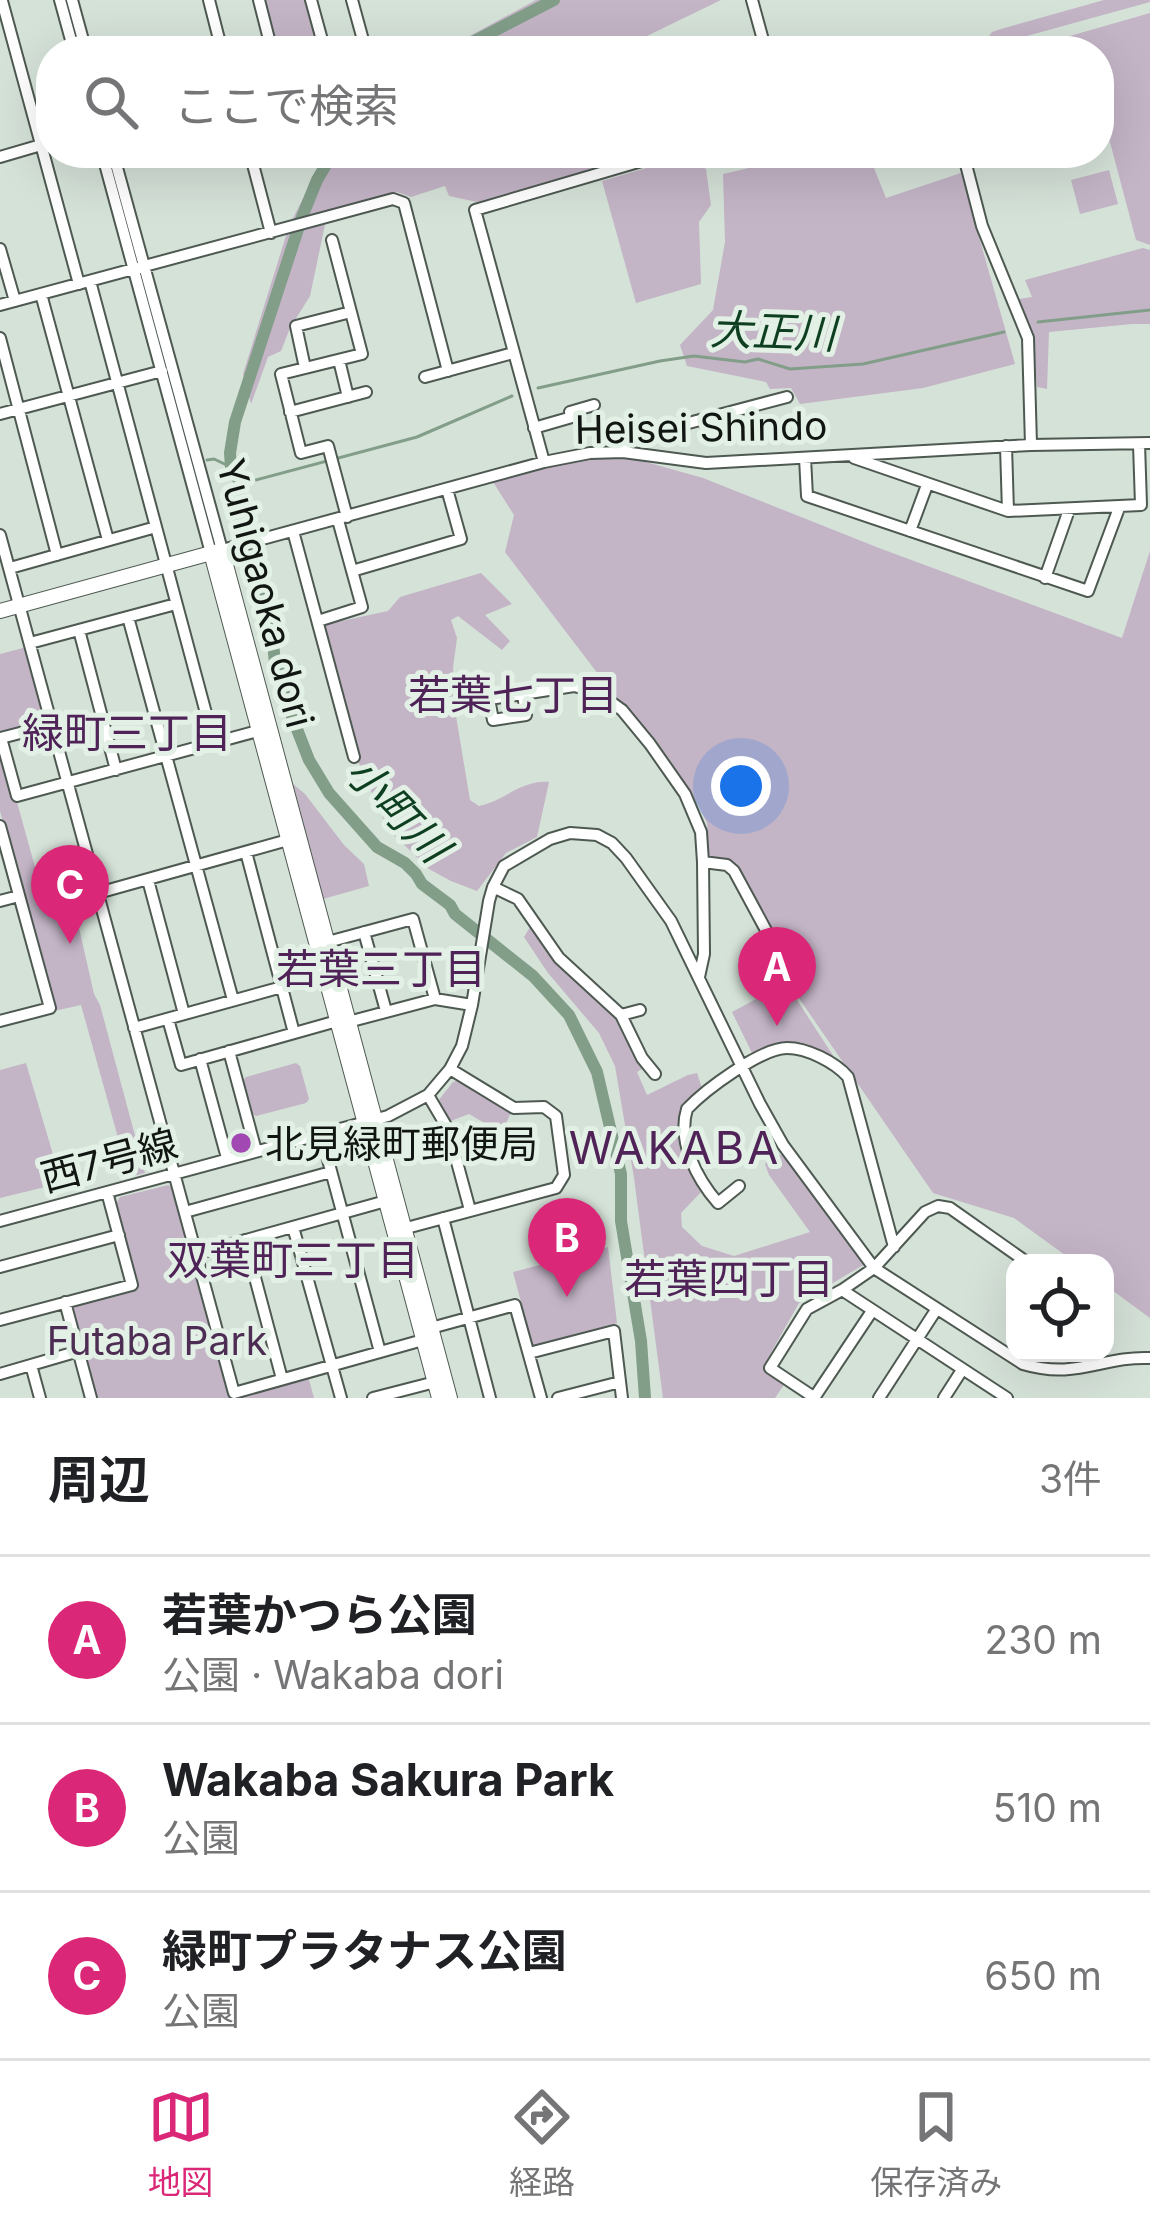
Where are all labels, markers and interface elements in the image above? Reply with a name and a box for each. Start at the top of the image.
search box [36,36,1114,168]
icon: search [78,69,144,135]
text: ここで検索 [174,78,399,133]
water label: 大正川 [709,303,841,359]
street label: Heisei Shindo [574,401,828,453]
street label: Yuhigaoka dori [208,454,324,732]
district label: 若葉七丁目 [408,669,618,720]
district label: 緑町三丁目 [22,707,232,758]
water label: 小町川 [336,746,463,875]
your location [711,756,771,816]
pin: C [31,845,109,944]
pin: A [738,927,816,1026]
district label: 若葉三丁目 [276,943,486,994]
street label: 西7号線 [36,1119,182,1201]
place label: 北見緑町郵便局 [265,1120,538,1167]
district label: WAKABA [569,1120,781,1175]
marker: 北見緑町郵便局 [228,1130,254,1156]
pin: B [528,1198,606,1297]
district label: 双葉町三丁目 [167,1234,419,1285]
district label: 若葉四丁目 [624,1253,834,1304]
map controls [1006,1254,1114,1362]
button: locate [1006,1254,1114,1362]
park label: Futaba Park [47,1317,267,1364]
text: 周辺 [48,1449,150,1510]
text: 3件 [1039,1455,1102,1502]
text: 若葉かつら公園 [162,1587,477,1642]
text: A [72,1616,102,1663]
text: 230 m [984,1616,1102,1663]
text: 公園 · Wakaba dori [162,1651,504,1698]
text: Wakaba Sakura Park [162,1752,614,1807]
text: B [74,1784,100,1831]
text: 510 m [993,1784,1102,1831]
text: 公園 [162,1814,240,1861]
text: 緑町プラタナス公園 [162,1923,567,1978]
text: C [73,1952,101,1999]
text: 650 m [984,1952,1102,1999]
text: 公園 [162,1987,240,2034]
tab: 地図 [148,2084,214,2204]
tab: 経路 [509,2084,575,2204]
tab: 保存済み [870,2084,1002,2204]

